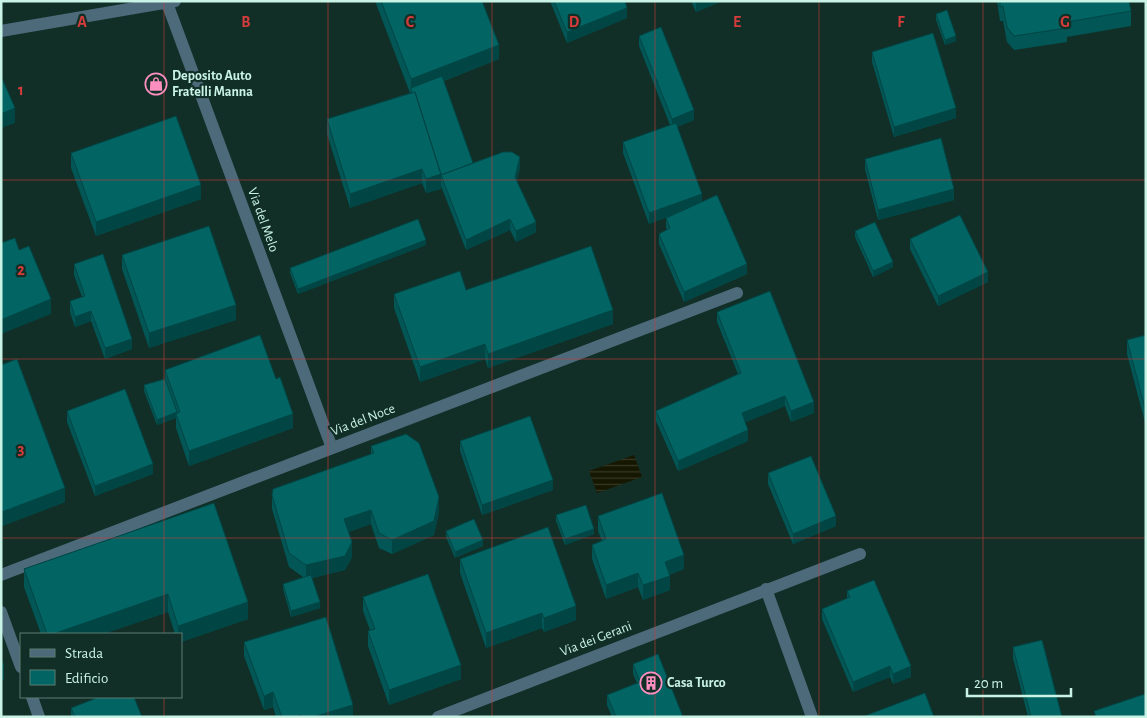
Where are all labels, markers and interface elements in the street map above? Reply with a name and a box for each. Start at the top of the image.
text: A [77,14,87,30]
text: B [241,14,251,30]
text: C [406,14,415,30]
text: D [569,14,580,30]
text: E [733,14,741,30]
text: F [897,14,905,30]
text: G [1060,14,1070,30]
place label: Deposito Auto Fratelli Manna [172,69,253,99]
shop icon: Deposito Auto Fratelli Manna [144,72,168,96]
text: 1 [18,82,24,98]
street label: Via del Melo [245,186,281,254]
text: 2 [17,262,25,278]
street label: Via del Noce [329,401,397,439]
text: 3 [18,441,25,457]
street label: Via dei Gerani [558,619,634,659]
legend [20,633,182,698]
text: Strada [65,646,103,661]
scale bar [967,666,1071,698]
text: Edificio [65,671,108,686]
building icon: Casa Turco [639,671,663,695]
place label: Casa Turco [667,676,726,690]
text: 20 m [974,676,1003,691]

